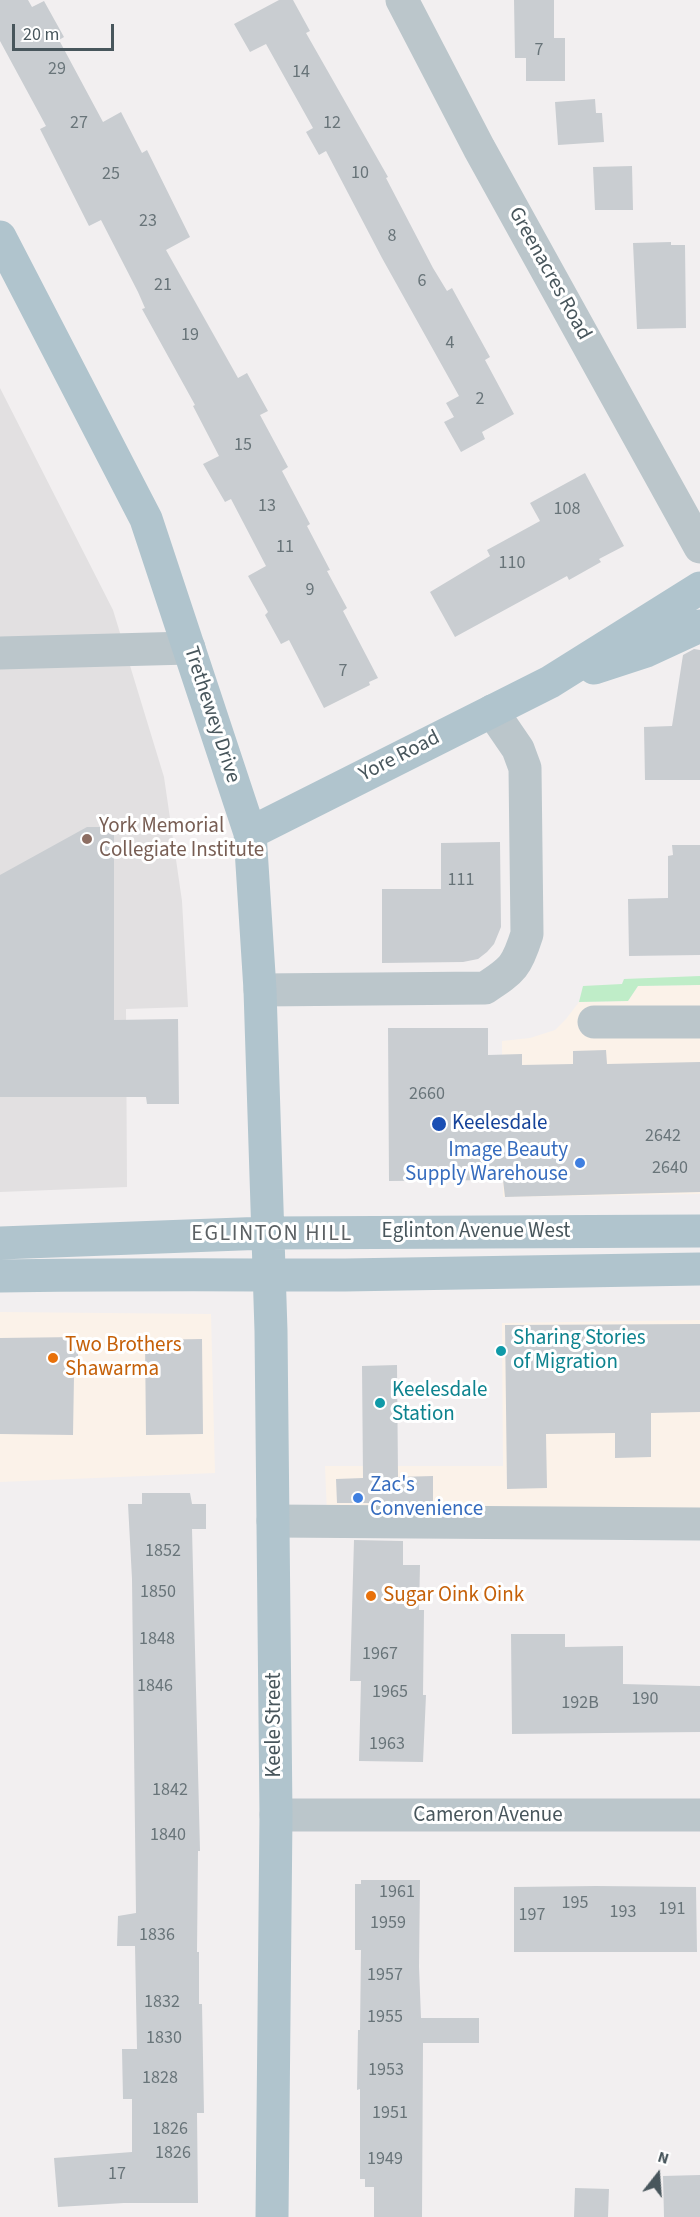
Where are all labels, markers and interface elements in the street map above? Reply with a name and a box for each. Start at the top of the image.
scale bar [15,12,117,50]
text: 20 m [23,22,59,47]
house number: 7 [535,40,543,62]
house number: 29 [48,59,66,81]
house number: 14 [292,62,310,84]
house number: 27 [70,113,88,135]
house number: 12 [323,113,341,135]
house number: 10 [351,163,369,185]
house number: 25 [102,164,120,186]
street label: Greenacres Road [502,203,596,345]
house number: 23 [139,211,157,233]
house number: 8 [388,226,396,248]
house number: 6 [418,271,426,293]
house number: 21 [154,275,172,297]
house number: 19 [181,325,199,347]
house number: 4 [446,333,454,355]
house number: 2 [476,389,484,411]
house number: 15 [234,435,252,457]
house number: 13 [258,496,276,518]
house number: 108 [554,499,580,521]
house number: 11 [276,537,294,559]
house number: 110 [499,553,525,575]
house number: 9 [306,580,314,602]
street label: Trethewey Drive [177,644,245,786]
house number: 7 [339,661,347,683]
street label: Yore Road [355,726,445,788]
place label: York Memorial Collegiate Institute [99,814,264,864]
marker: York Memorial Collegiate Institute [80,832,94,846]
house number: 111 [448,870,474,892]
house number: 2660 [409,1084,445,1106]
place label: Keelesdale [452,1111,547,1137]
marker: Keelesdale [430,1115,448,1133]
house number: 2642 [645,1126,681,1148]
place label: Image Beauty Supply Warehouse [405,1138,568,1188]
marker: Image Beauty Supply Warehouse [573,1156,587,1170]
house number: 2640 [652,1158,688,1180]
street label: Eglinton Avenue West [382,1219,570,1245]
district label: EGLINTON HILL [191,1222,353,1248]
place label: Sharing Stories of Migration [513,1326,646,1376]
place label: Two Brothers Shawarma [65,1333,182,1383]
marker: Sharing Stories of Migration [494,1344,508,1358]
marker: Two Brothers Shawarma [46,1351,60,1365]
place label: Keelesdale Station [392,1378,487,1428]
marker: Keelesdale Station [373,1396,387,1410]
place label: Zac's Convenience [370,1473,483,1523]
marker: Zac's Convenience [351,1491,365,1505]
house number: 1852 [145,1541,181,1563]
house number: 1850 [140,1582,176,1604]
place label: Sugar Oink Oink [383,1583,524,1609]
marker: Sugar Oink Oink [364,1589,378,1603]
house number: 1848 [139,1629,175,1651]
house number: 1967 [362,1644,398,1666]
street label: Keele Street [262,1672,288,1778]
house number: 1846 [137,1676,173,1698]
house number: 1965 [372,1682,408,1704]
house number: 190 [632,1689,658,1711]
house number: 192B [561,1693,599,1715]
house number: 1963 [369,1734,405,1756]
house number: 1842 [152,1780,188,1802]
street label: Cameron Avenue [413,1803,563,1829]
house number: 1840 [150,1825,186,1847]
house number: 1961 [379,1882,415,1904]
house number: 195 [562,1893,588,1915]
house number: 191 [659,1899,685,1921]
house number: 193 [610,1902,636,1924]
house number: 197 [519,1905,545,1927]
house number: 1959 [370,1913,406,1935]
house number: 1836 [139,1925,175,1947]
house number: 1957 [367,1965,403,1987]
house number: 1832 [144,1992,180,2014]
house number: 1955 [367,2007,403,2029]
house number: 1830 [146,2028,182,2050]
house number: 1953 [368,2060,404,2082]
house number: 1828 [142,2068,178,2090]
house number: 1951 [372,2103,408,2125]
house number: 1826 [152,2119,188,2141]
house number: 1826 [155,2143,191,2165]
north arrow [628,2145,688,2205]
text: N [655,2146,672,2170]
house number: 1949 [367,2149,403,2171]
house number: 17 [108,2164,126,2186]

